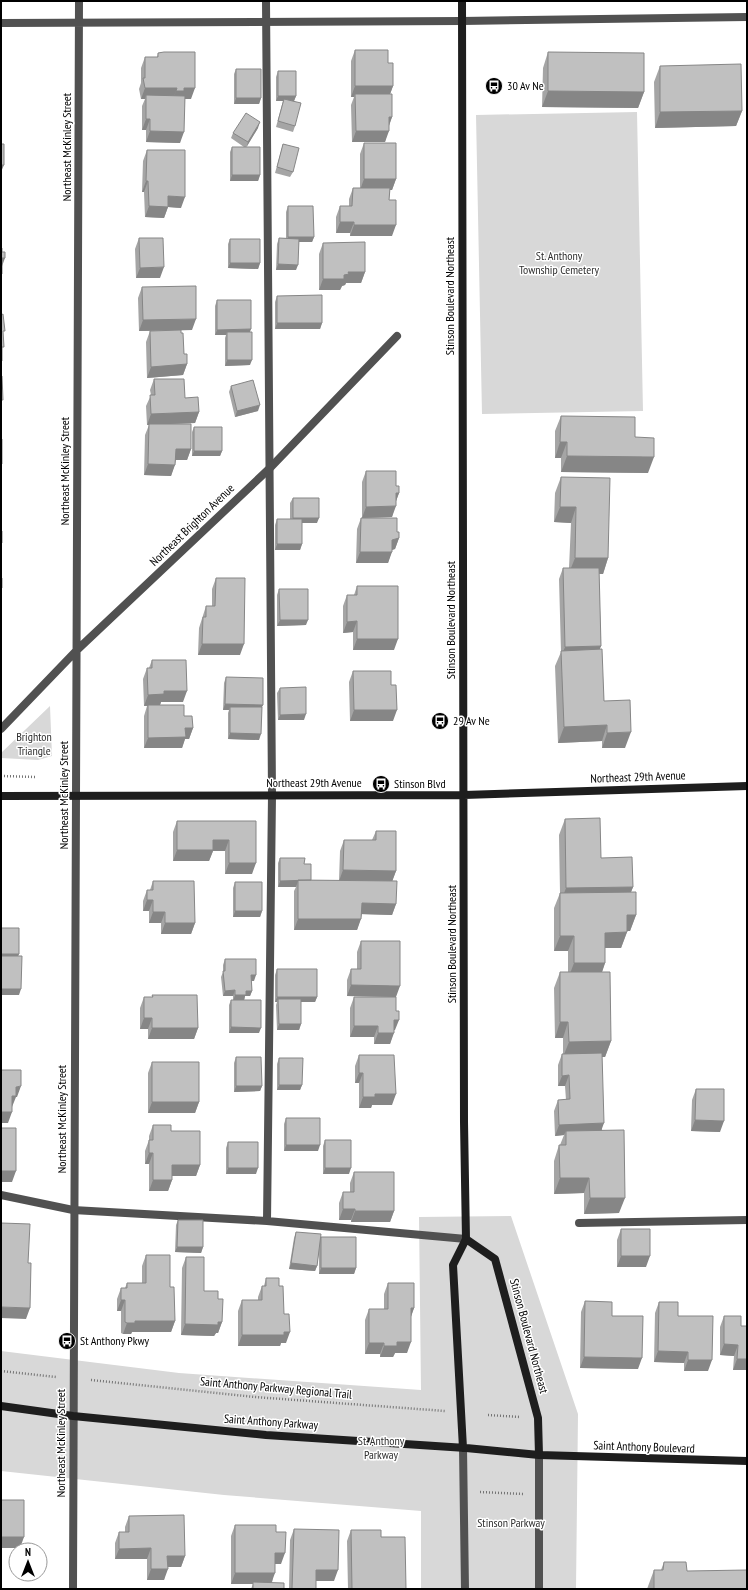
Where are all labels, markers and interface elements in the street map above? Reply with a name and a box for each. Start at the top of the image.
bus stop icon: 30 Av Ne [484,76,504,96]
place label: 30 Av Ne [507,78,544,93]
street label: Northeast McKinley Street [59,92,74,201]
street label: Stinson Boulevard Northeast [442,236,457,355]
park label: St. Anthony Township Cemetery [519,248,600,277]
street label: Northeast McKinley Street [57,416,72,525]
street label: Northeast Brighton Avenue [146,480,237,569]
street label: Stinson Boulevard Northeast [443,560,458,679]
bus stop icon: 29 Av Ne [430,711,450,731]
place label: 29 Av Ne [453,713,490,728]
park label: Brighton Triangle [16,729,52,758]
street label: Northeast McKinley Street [56,740,71,849]
street label: Northeast 29th Avenue [590,767,686,786]
bus stop icon: Stinson Blvd [371,774,391,794]
street label: Northeast 29th Avenue [266,775,362,790]
place label: Stinson Blvd [394,776,446,791]
street label: Stinson Boulevard Northeast [444,884,459,1003]
street label: Northeast McKinley Street [54,1064,69,1173]
street label: Stinson Boulevard Northeast [507,1277,552,1396]
bus stop icon: St Anthony Pkwy [57,1331,77,1351]
place label: St Anthony Pkwy [80,1333,150,1348]
street label: Saint Anthony Parkway Regional Trail [199,1373,353,1402]
street label: Northeast McKinley Street [53,1388,68,1497]
street label: Saint Anthony Parkway [224,1411,319,1432]
park label: St. Anthony Parkway [358,1433,405,1462]
street label: Saint Anthony Boulevard [593,1437,695,1456]
park label: Stinson Parkway [477,1515,545,1530]
north arrow [8,1542,48,1582]
text: N [25,1545,31,1559]

